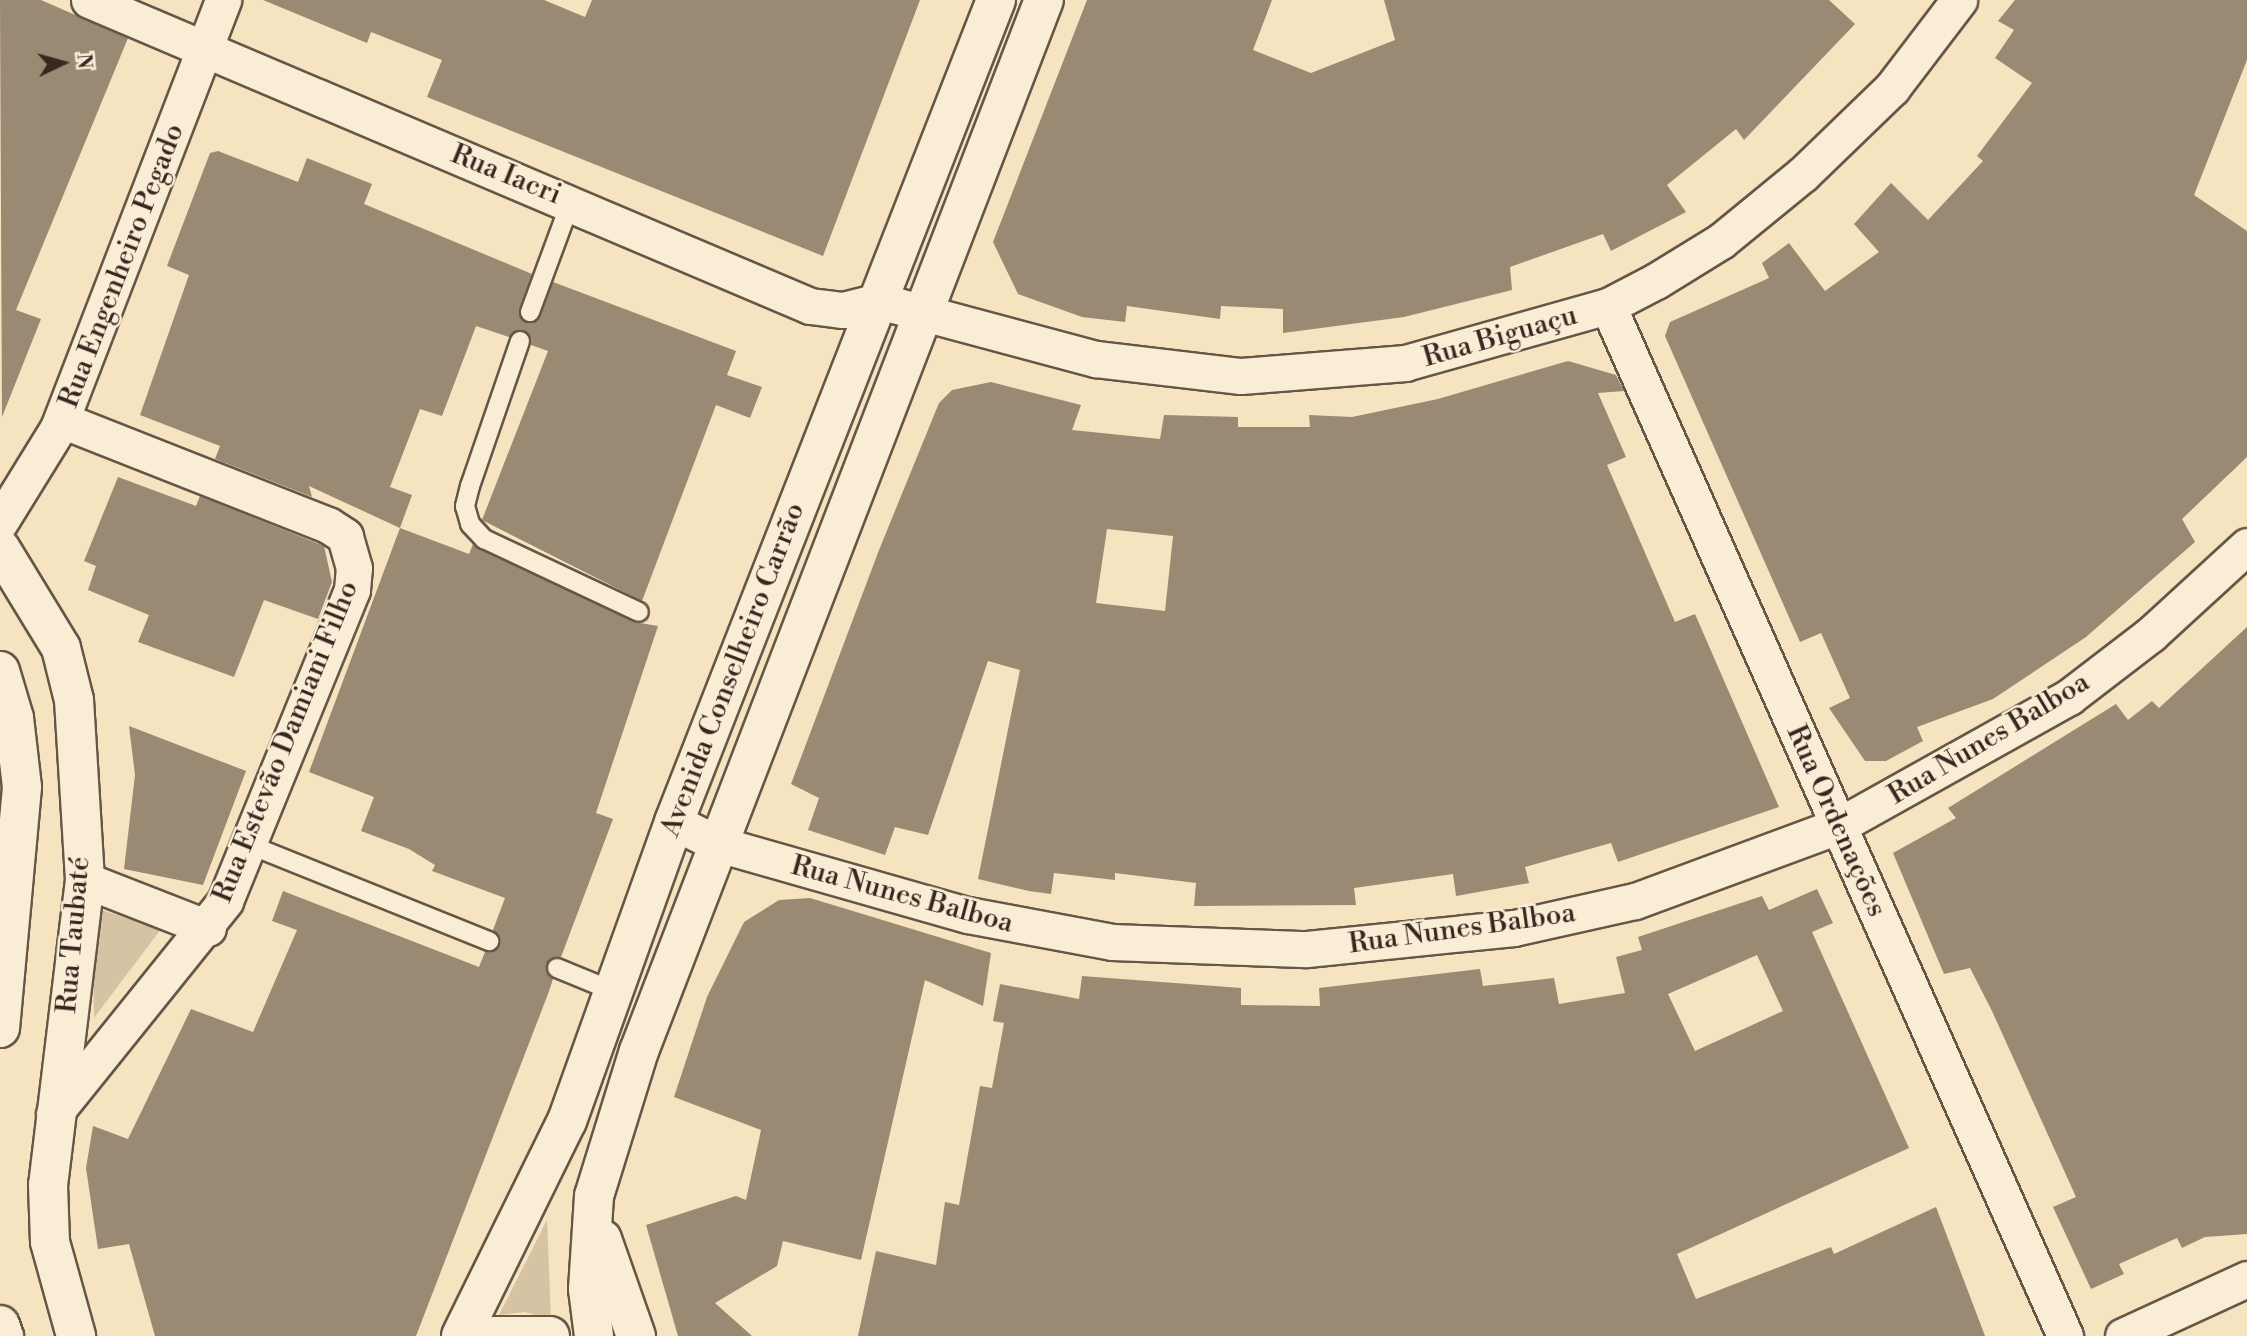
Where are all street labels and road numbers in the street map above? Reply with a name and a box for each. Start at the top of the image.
street label: Rua Engenheiro Pegado [52,119,192,413]
street label: Rua Iacri [446,138,566,212]
street label: Rua Biguaçu [1419,299,1581,375]
street label: Avenida Conselheiro Carrão [654,498,812,842]
street label: Rua Estevão Damiani Filho [206,576,366,908]
street label: Rua Nunes Balboa [1882,666,2096,812]
street label: Rua Ordenações [1779,720,1893,922]
street label: Rua Nunes Balboa [787,849,1017,941]
street label: Rua Taubaté [50,855,98,1015]
street label: Rua Nunes Balboa [1346,896,1578,962]

